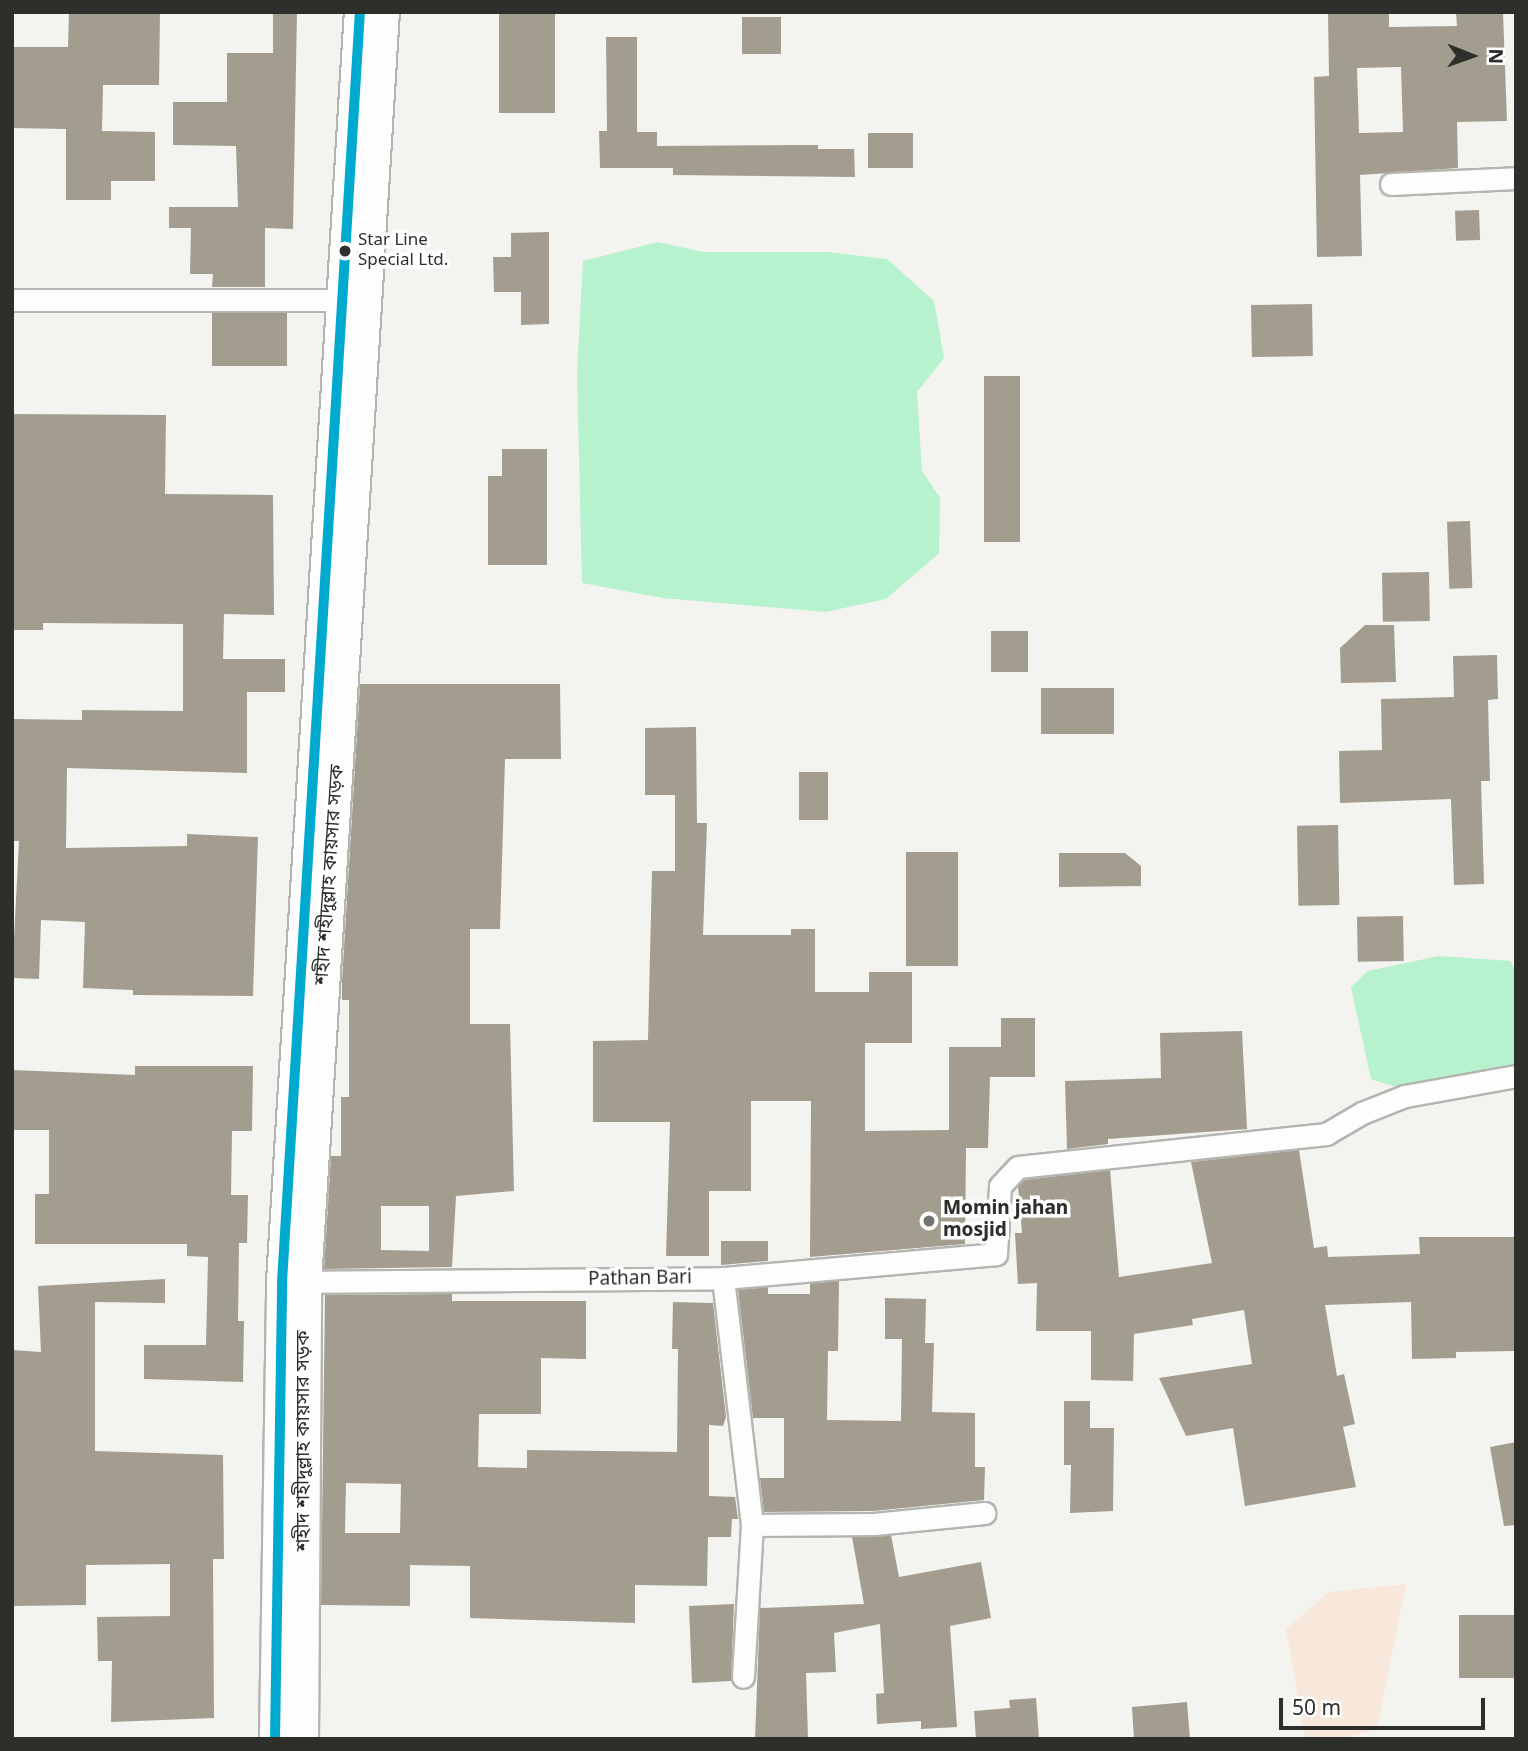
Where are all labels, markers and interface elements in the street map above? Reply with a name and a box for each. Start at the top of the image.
north arrow [1437,21,1507,91]
text: N [1481,48,1506,64]
place label: Star Line Special Ltd. [358,231,448,271]
marker: Star Line Special Ltd. [338,244,352,258]
street label: শহীদ শহীদুল্লাহ কায়সার সড়ক [312,764,350,986]
place label: Momin jahan mosjid [943,1199,1068,1243]
marker: Momin jahan mosjid [921,1213,937,1229]
street label: Pathan Bari [588,1268,692,1292]
street label: শহীদ শহীদুল্লাহ কায়সার সড়ক [294,1330,316,1552]
scale bar [1283,1684,1490,1728]
text: 50 m [1292,1696,1341,1724]

